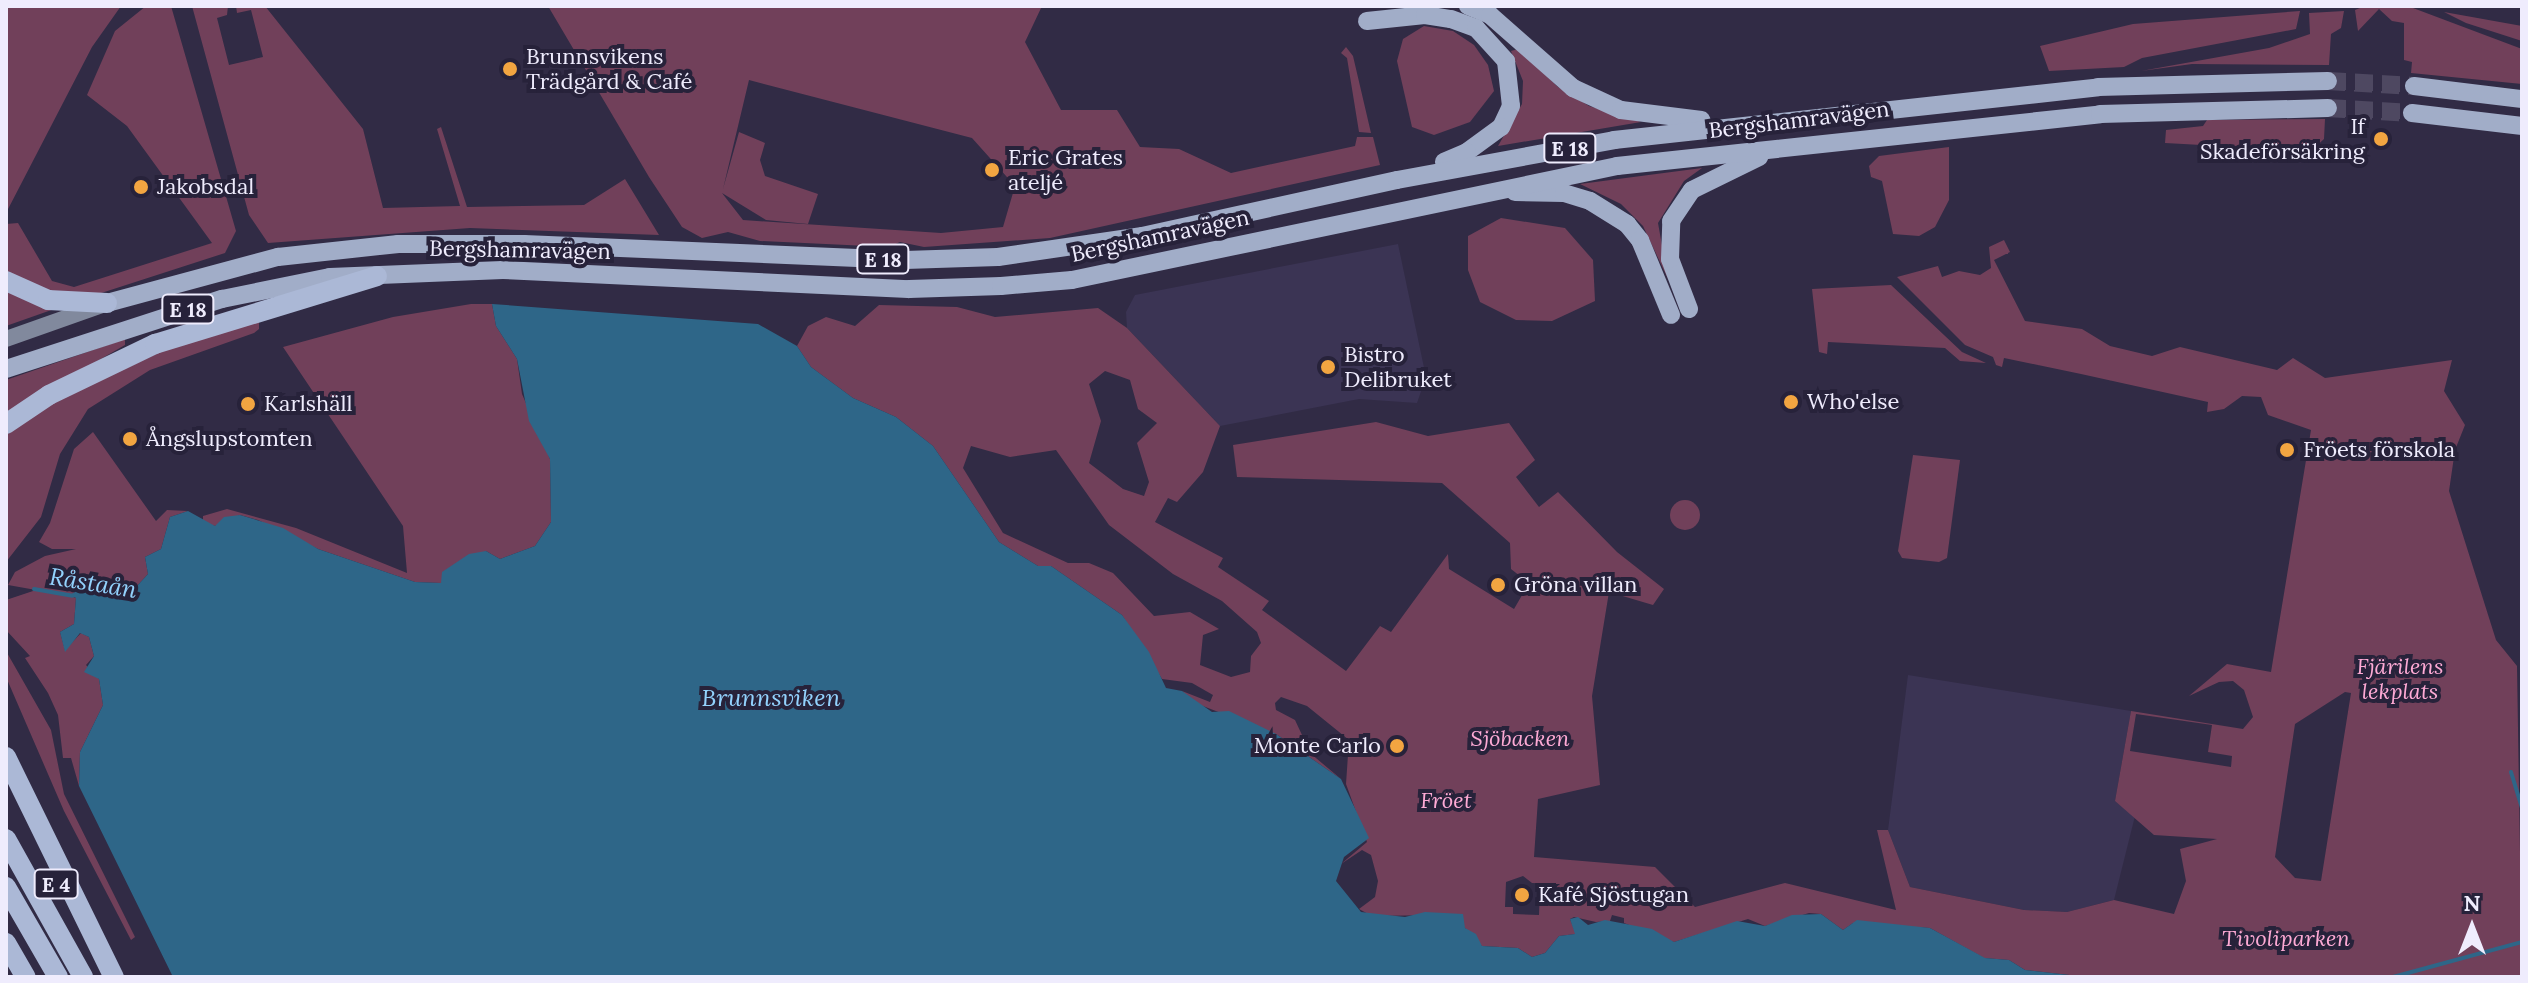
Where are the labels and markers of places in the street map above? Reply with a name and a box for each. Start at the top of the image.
place label: Brunnsvikens Trädgård & Café [526,43,693,94]
marker: Brunnsvikens Trädgård & Café [501,60,519,78]
place label: If Skadeförsäkring [2200,113,2365,164]
marker: If Skadeförsäkring [2372,130,2390,148]
place label: Eric Grates ateljé [1008,144,1123,196]
marker: Eric Grates ateljé [983,161,1001,179]
place label: Jakobsdal [157,174,254,200]
marker: Jakobsdal [132,178,150,196]
place label: Bistro Delibruket [1344,341,1452,392]
marker: Bistro Delibruket [1319,358,1337,376]
place label: Who'else [1807,389,1899,415]
place label: Karlshäll [264,391,352,417]
marker: Who'else [1782,393,1800,411]
marker: Karlshäll [239,395,257,413]
place label: Ångslupstomten [146,426,313,452]
marker: Ångslupstomten [121,430,139,448]
place label: Fröets förskola [2303,437,2455,463]
marker: Fröets förskola [2278,441,2296,459]
place label: Gröna villan [1514,572,1637,598]
marker: Gröna villan [1489,576,1507,594]
place label: Monte Carlo [1254,733,1381,759]
marker: Monte Carlo [1388,737,1406,755]
place label: Kafé Sjöstugan [1538,882,1689,908]
marker: Kafé Sjöstugan [1513,886,1531,904]

